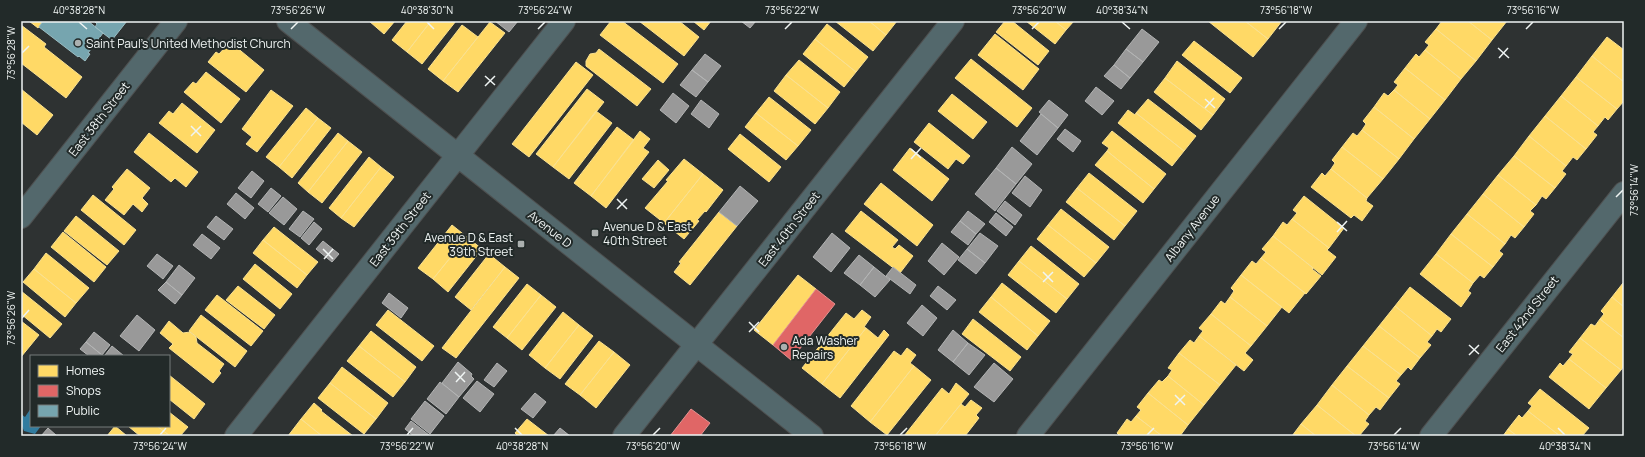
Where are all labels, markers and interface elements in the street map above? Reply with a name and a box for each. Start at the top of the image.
text: 40°38'28"N [53,3,105,17]
text: 73°56'26"W [271,3,326,17]
text: 40°38'30"N [401,3,453,17]
text: 73°56'24"W [518,3,572,17]
text: 73°56'22"W [765,3,820,17]
text: 73°56'20"W [1012,3,1067,17]
text: 40°38'34"N [1096,3,1148,17]
text: 73°56'18"W [1260,3,1313,17]
text: 73°56'16"W [1507,3,1560,17]
text: 73°56'28"W [4,25,18,80]
place label: Saint Paul's United Methodist Church [86,35,291,52]
marker: Saint Paul's United Methodist Church [73,38,83,48]
street label: East 38th Street [65,78,134,160]
text: 73°56'14"W [1627,163,1641,216]
street label: East 39th Street [365,188,435,270]
street label: East 40th Street [754,188,824,270]
street label: Albany Avenue [1160,191,1224,265]
street label: Avenue D [524,206,576,252]
place label: Avenue D & East 40th Street [603,218,692,249]
marker: Avenue D & East 40th Street [590,228,600,238]
place label: Avenue D & East 39th Street [424,229,513,260]
marker: Avenue D & East 39th Street [516,239,526,249]
street label: East 42nd Street [1492,272,1562,356]
text: 73°56'26"W [4,290,18,345]
place label: Ada Washer Repairs [792,332,859,363]
marker: Ada Washer Repairs [779,342,789,352]
legend [30,355,170,427]
text: Homes [66,362,105,379]
text: Shops [66,382,101,399]
text: Public [66,402,100,419]
text: 73°56'24"W [133,439,187,453]
text: 73°56'22"W [380,439,435,453]
text: 40°38'28"N [496,439,548,453]
text: 73°56'20"W [626,439,681,453]
text: 73°56'18"W [874,439,927,453]
text: 73°56'16"W [1121,439,1174,453]
text: 73°56'14"W [1368,439,1421,453]
text: 40°38'34"N [1539,439,1591,453]

